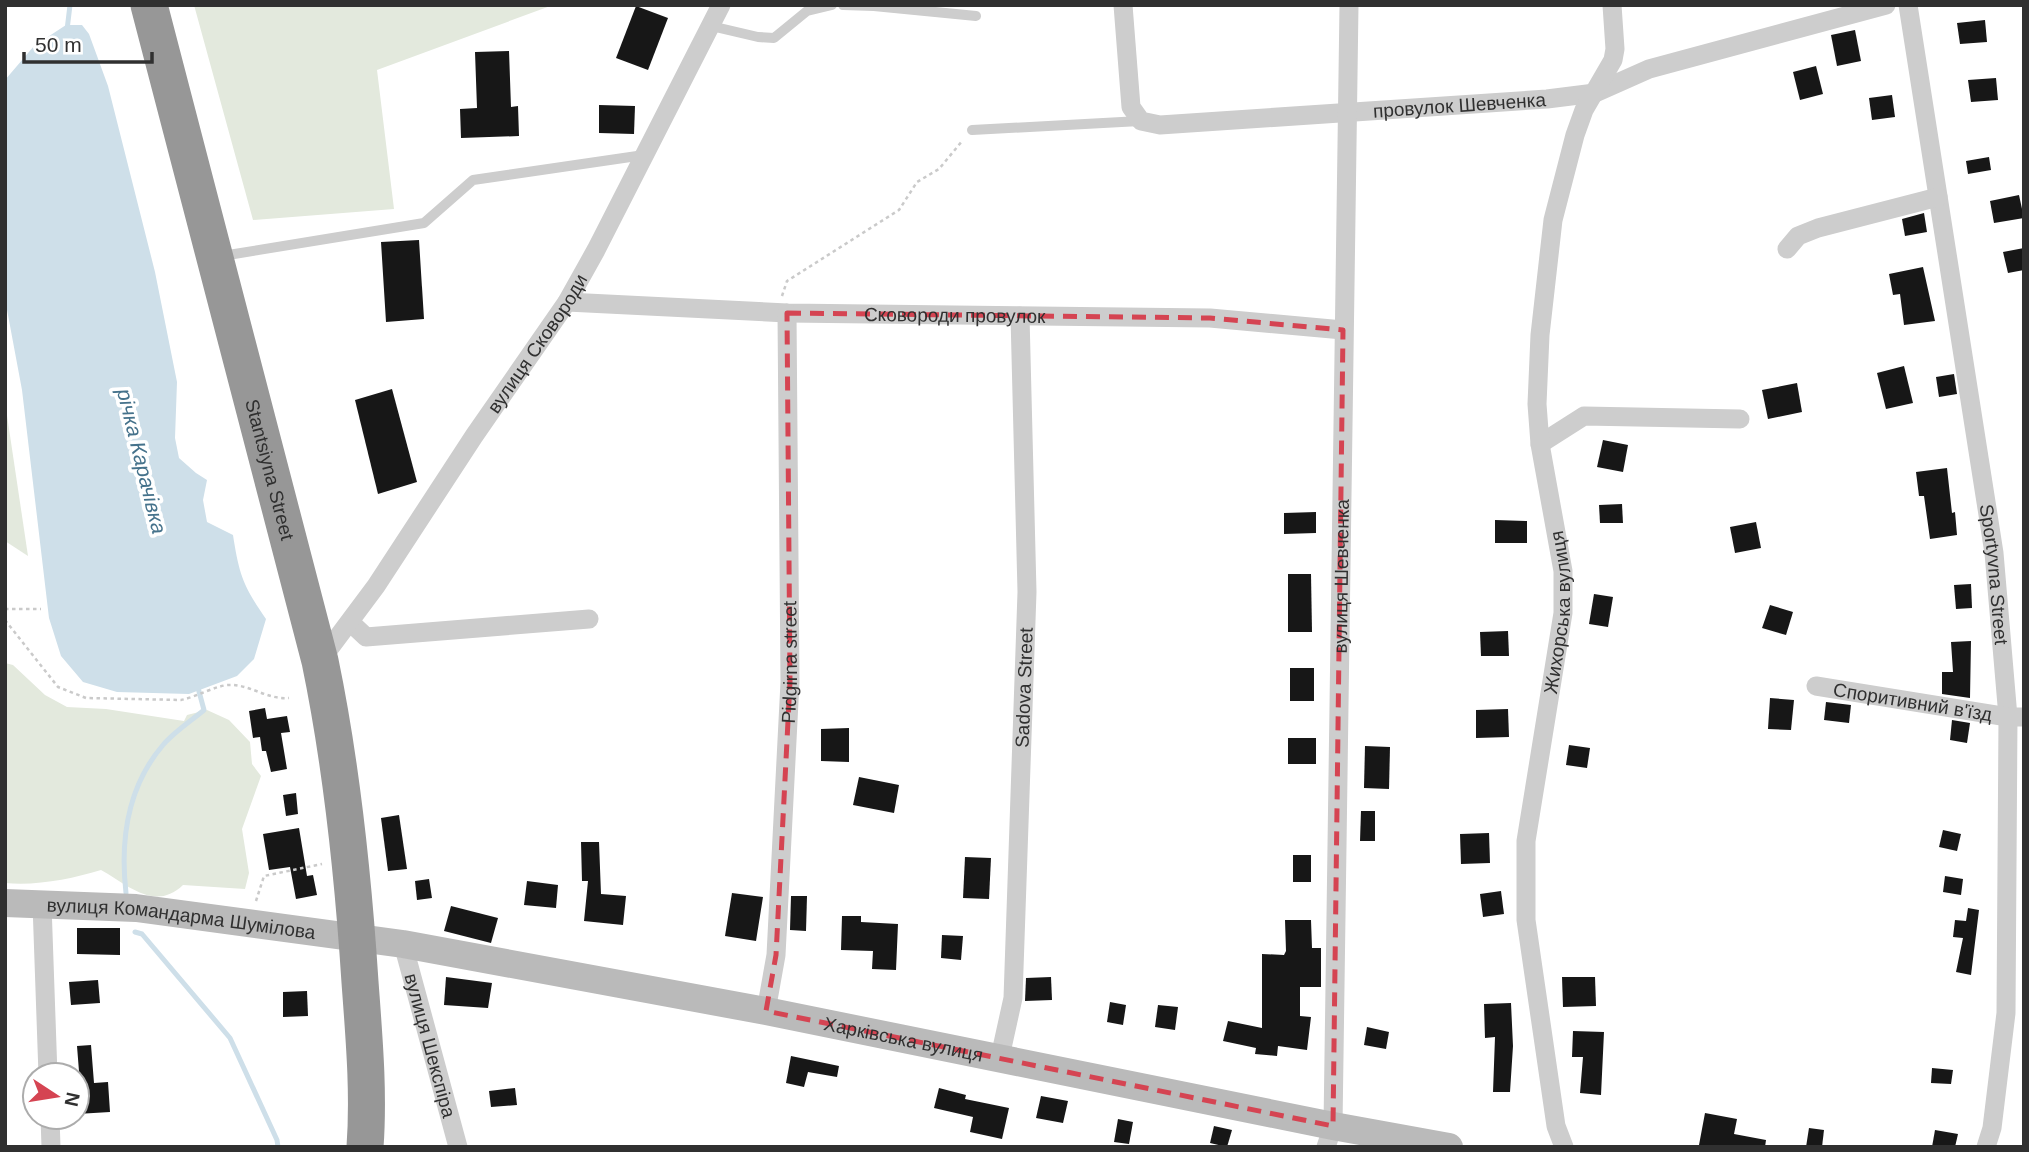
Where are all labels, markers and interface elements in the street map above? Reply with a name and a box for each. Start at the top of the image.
scale bar [24,21,152,65]
text: 50 m [35,33,82,56]
street label: провулок Шевченка [1372,89,1547,121]
street label: вулиця Сковороди [483,270,591,417]
street label: Сковороди провулок [864,303,1046,327]
water label: річка Карачівка [113,385,171,536]
street label: Stantsiyna Street [242,397,299,543]
street label: вулиця Шевченка [1329,498,1352,654]
street label: Sportyvna Street [1976,502,2012,646]
street label: Жихорська вулиця [1540,529,1574,695]
street label: Pidgirna street [777,600,801,724]
street label: Sadova Street [1011,626,1036,748]
street label: Споритивний в'їзд [1832,678,1994,725]
street label: вулиця Командарма Шумілова [46,894,317,943]
street label: вулиця Шекспіра [401,971,460,1120]
street label: Харківська вулиця [822,1013,985,1065]
north arrow [21,1061,91,1131]
text: N [60,1091,84,1108]

